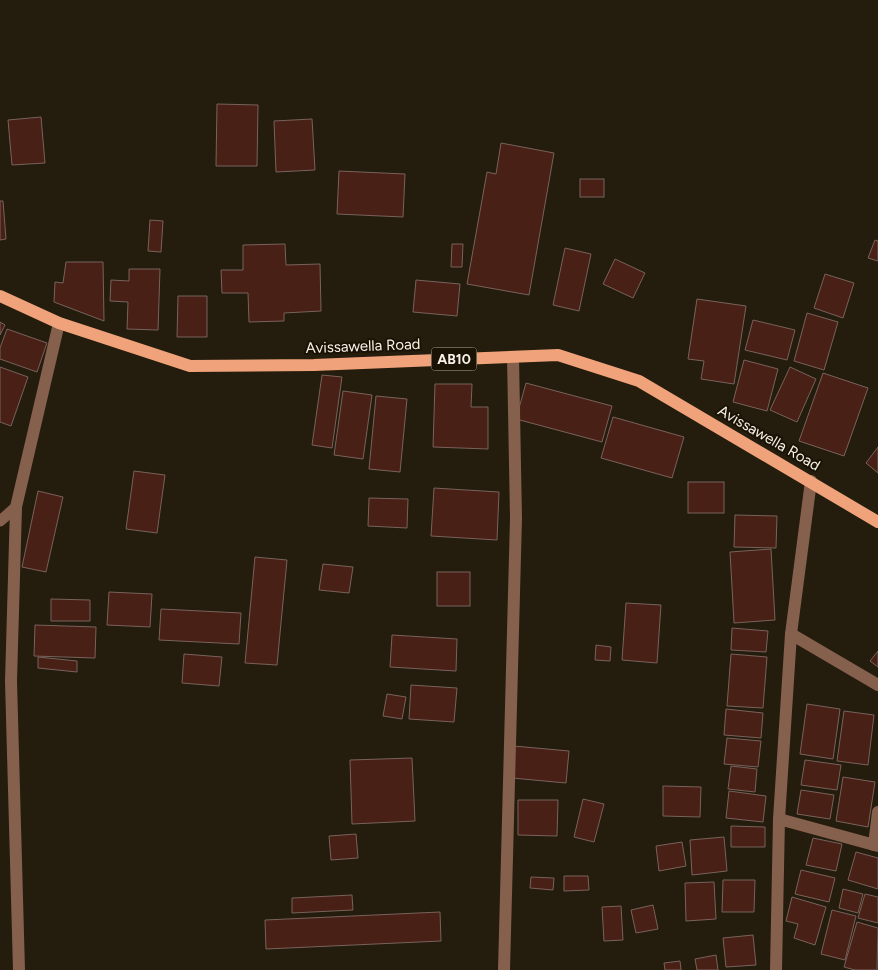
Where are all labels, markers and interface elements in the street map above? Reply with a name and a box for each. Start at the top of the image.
street label: Avissawella Road [305,335,421,357]
road number: AB10 [432,348,476,370]
street label: Avissawella Road [715,401,823,475]

